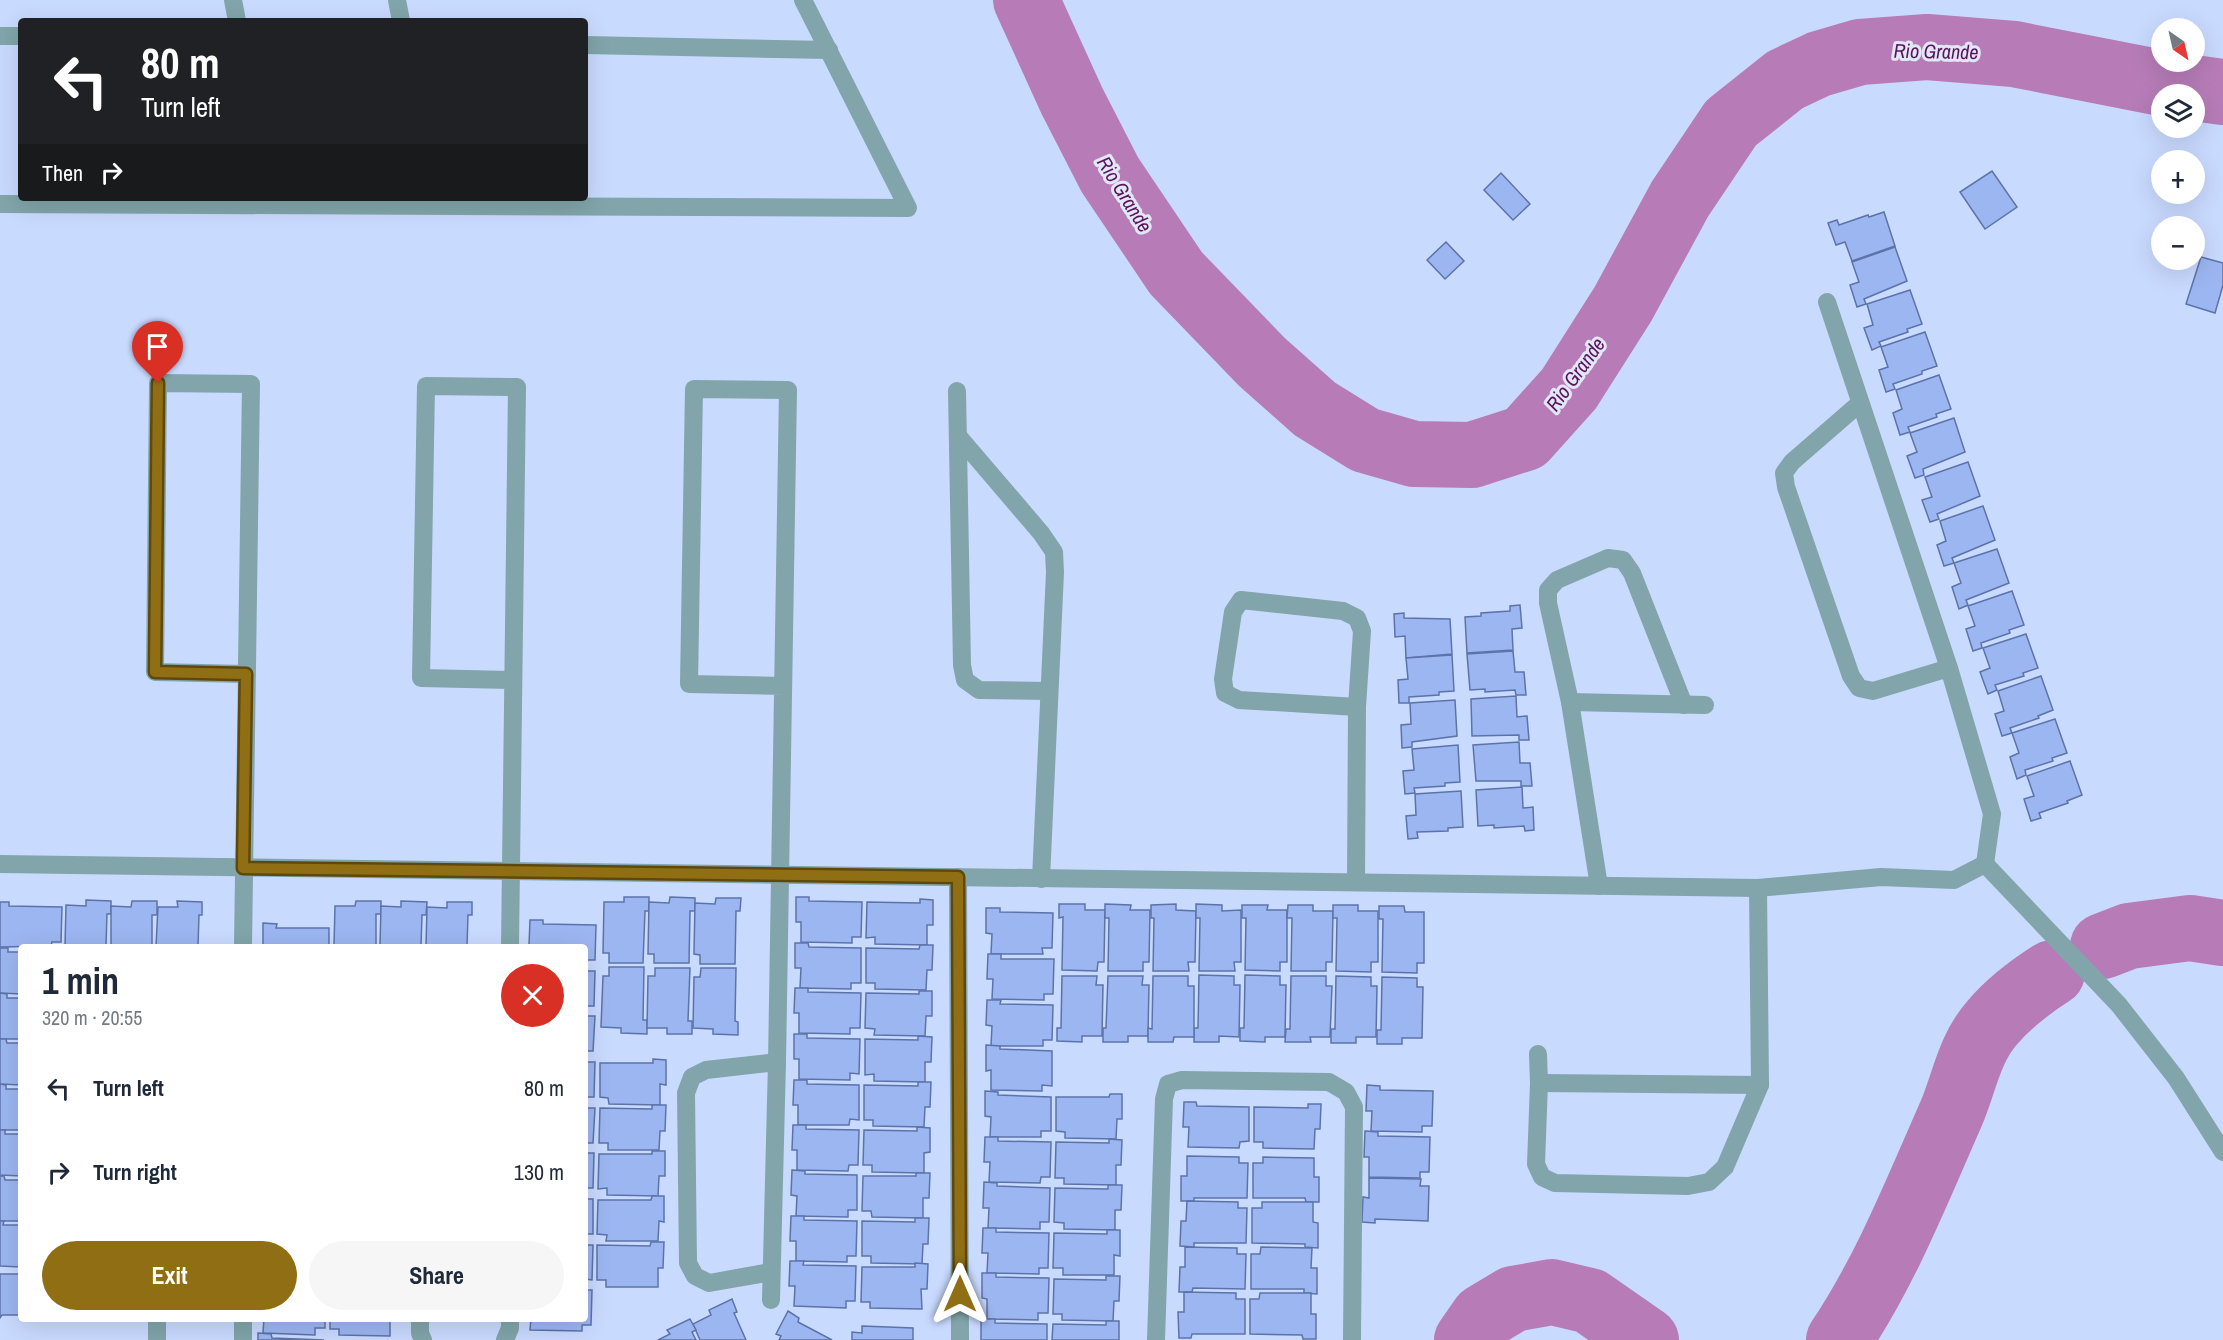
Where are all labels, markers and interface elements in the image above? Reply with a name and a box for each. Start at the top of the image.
north arrow [2151,18,2205,72]
map controls [2151,18,2205,270]
text: 80 m [141,35,220,91]
water label: Rio Grande [1893,37,1979,65]
icon: left [42,42,120,120]
button: layers [2151,84,2205,138]
text: Turn left [141,89,220,125]
button: + [2151,150,2205,204]
water label: Rio Grande [1091,151,1159,237]
icon: right [95,156,128,189]
text: Then [42,158,83,188]
button: − [2151,216,2205,270]
pin [132,321,183,383]
icon: arrive [141,330,174,363]
water label: Rio Grande [1539,332,1611,416]
text: 1 min [42,957,119,1005]
button: close [501,964,564,1027]
text: 320 m · 20:55 [42,1004,142,1031]
icon: left [42,1072,75,1105]
text: Turn left [93,1073,164,1103]
text: 80 m [524,1073,564,1103]
icon: right [42,1156,75,1189]
text: Turn right [93,1157,177,1187]
text: 130 m [514,1157,564,1187]
button: Exit [42,1241,297,1310]
button: Share [309,1241,564,1310]
position arrow [928,1262,992,1326]

